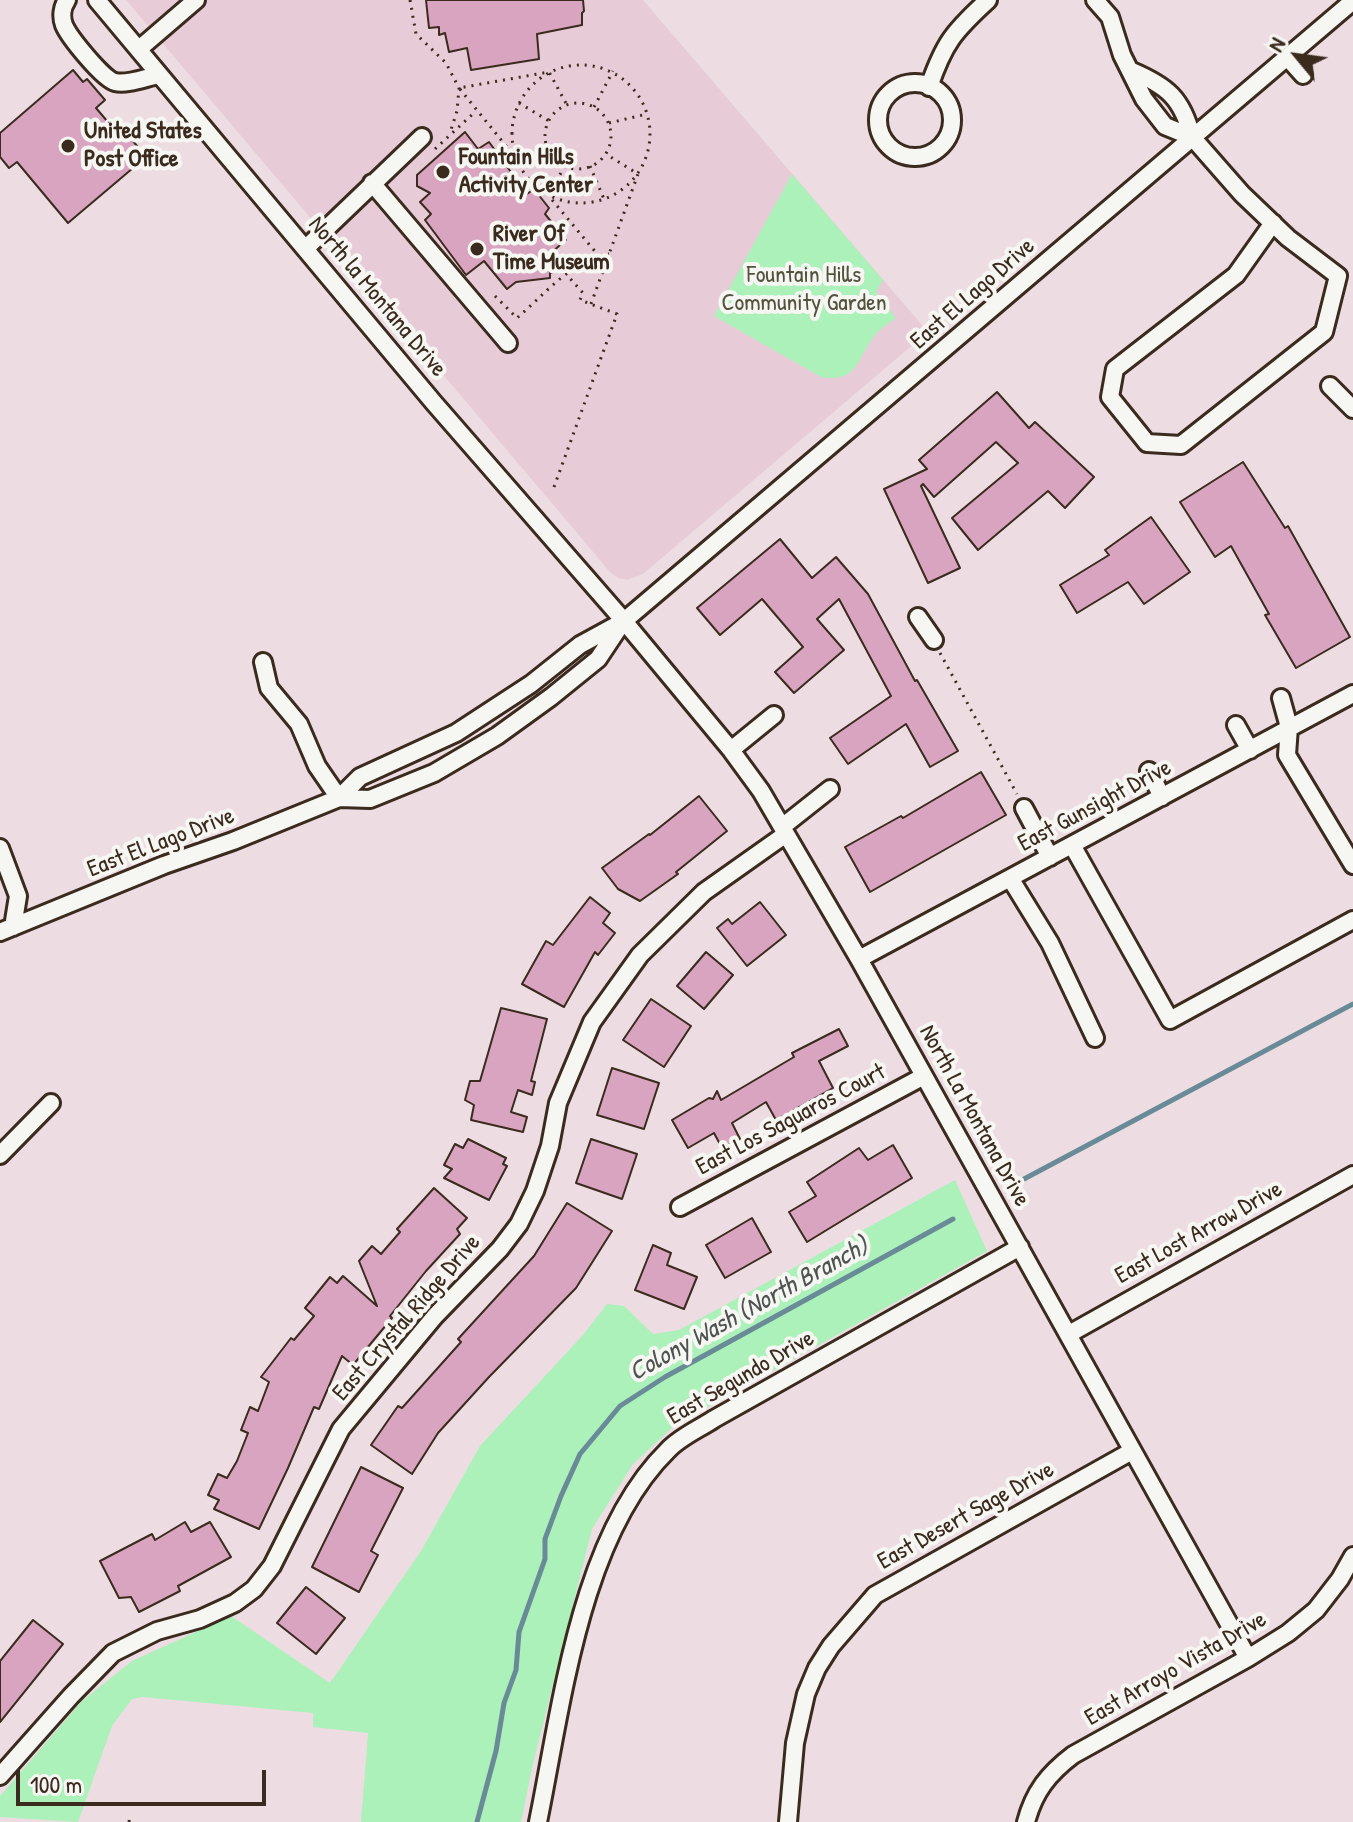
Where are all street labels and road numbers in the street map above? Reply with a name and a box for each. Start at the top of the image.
street label: North la Montana Drive [302,211,452,383]
street label: East El Lago Drive [905,232,1041,356]
street label: East Gunsight Drive [1013,754,1177,858]
street label: East El Lago Drive [84,802,238,884]
street label: North La Montana Drive [912,1020,1036,1212]
street label: East Los Saguaros Court [691,1058,891,1182]
street label: East Lost Arrow Drive [1111,1175,1287,1291]
street label: East Crystal Ridge Drive [327,1229,487,1407]
street label: East Segundo Drive [663,1324,819,1432]
street label: East Desert Sage Drive [873,1456,1059,1576]
street label: East Arroyo Vista Drive [1080,1605,1272,1733]

